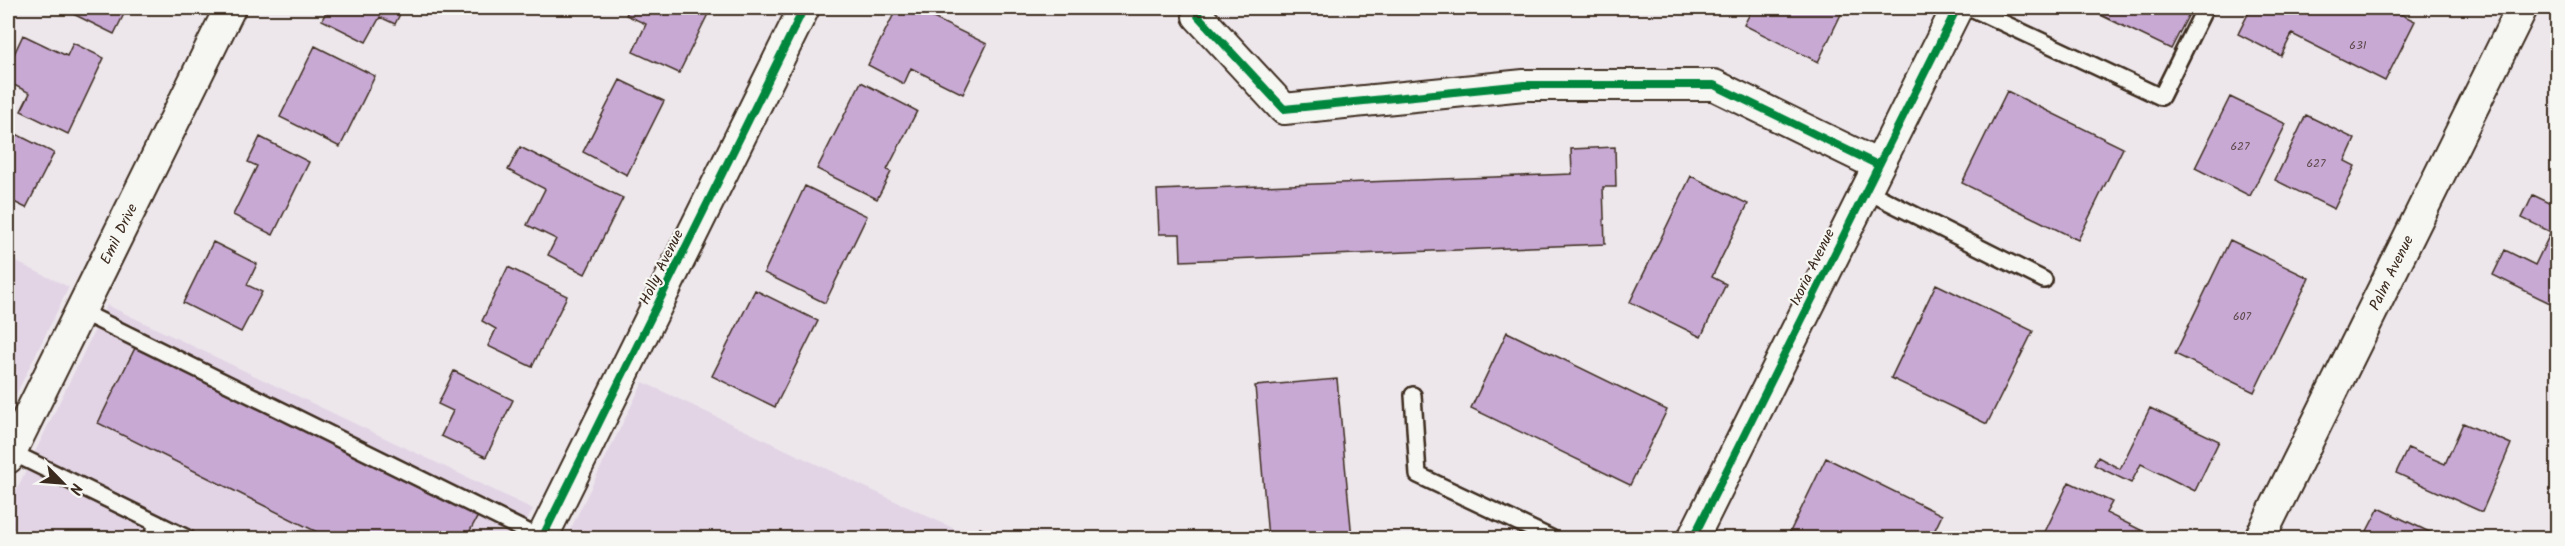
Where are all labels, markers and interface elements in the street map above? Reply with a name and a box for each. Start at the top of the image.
house number: 631 [2349,36,2367,55]
house number: 627 [2230,137,2250,156]
house number: 627 [2306,154,2326,173]
street label: Emil Drive [94,199,145,269]
street label: Ixoria Avenue [1784,224,1842,310]
street label: Holly Avenue [633,225,691,309]
street label: Palm Avenue [2363,231,2421,315]
house number: 607 [2233,307,2252,326]
north arrow [33,453,93,513]
text: N [62,479,89,499]

